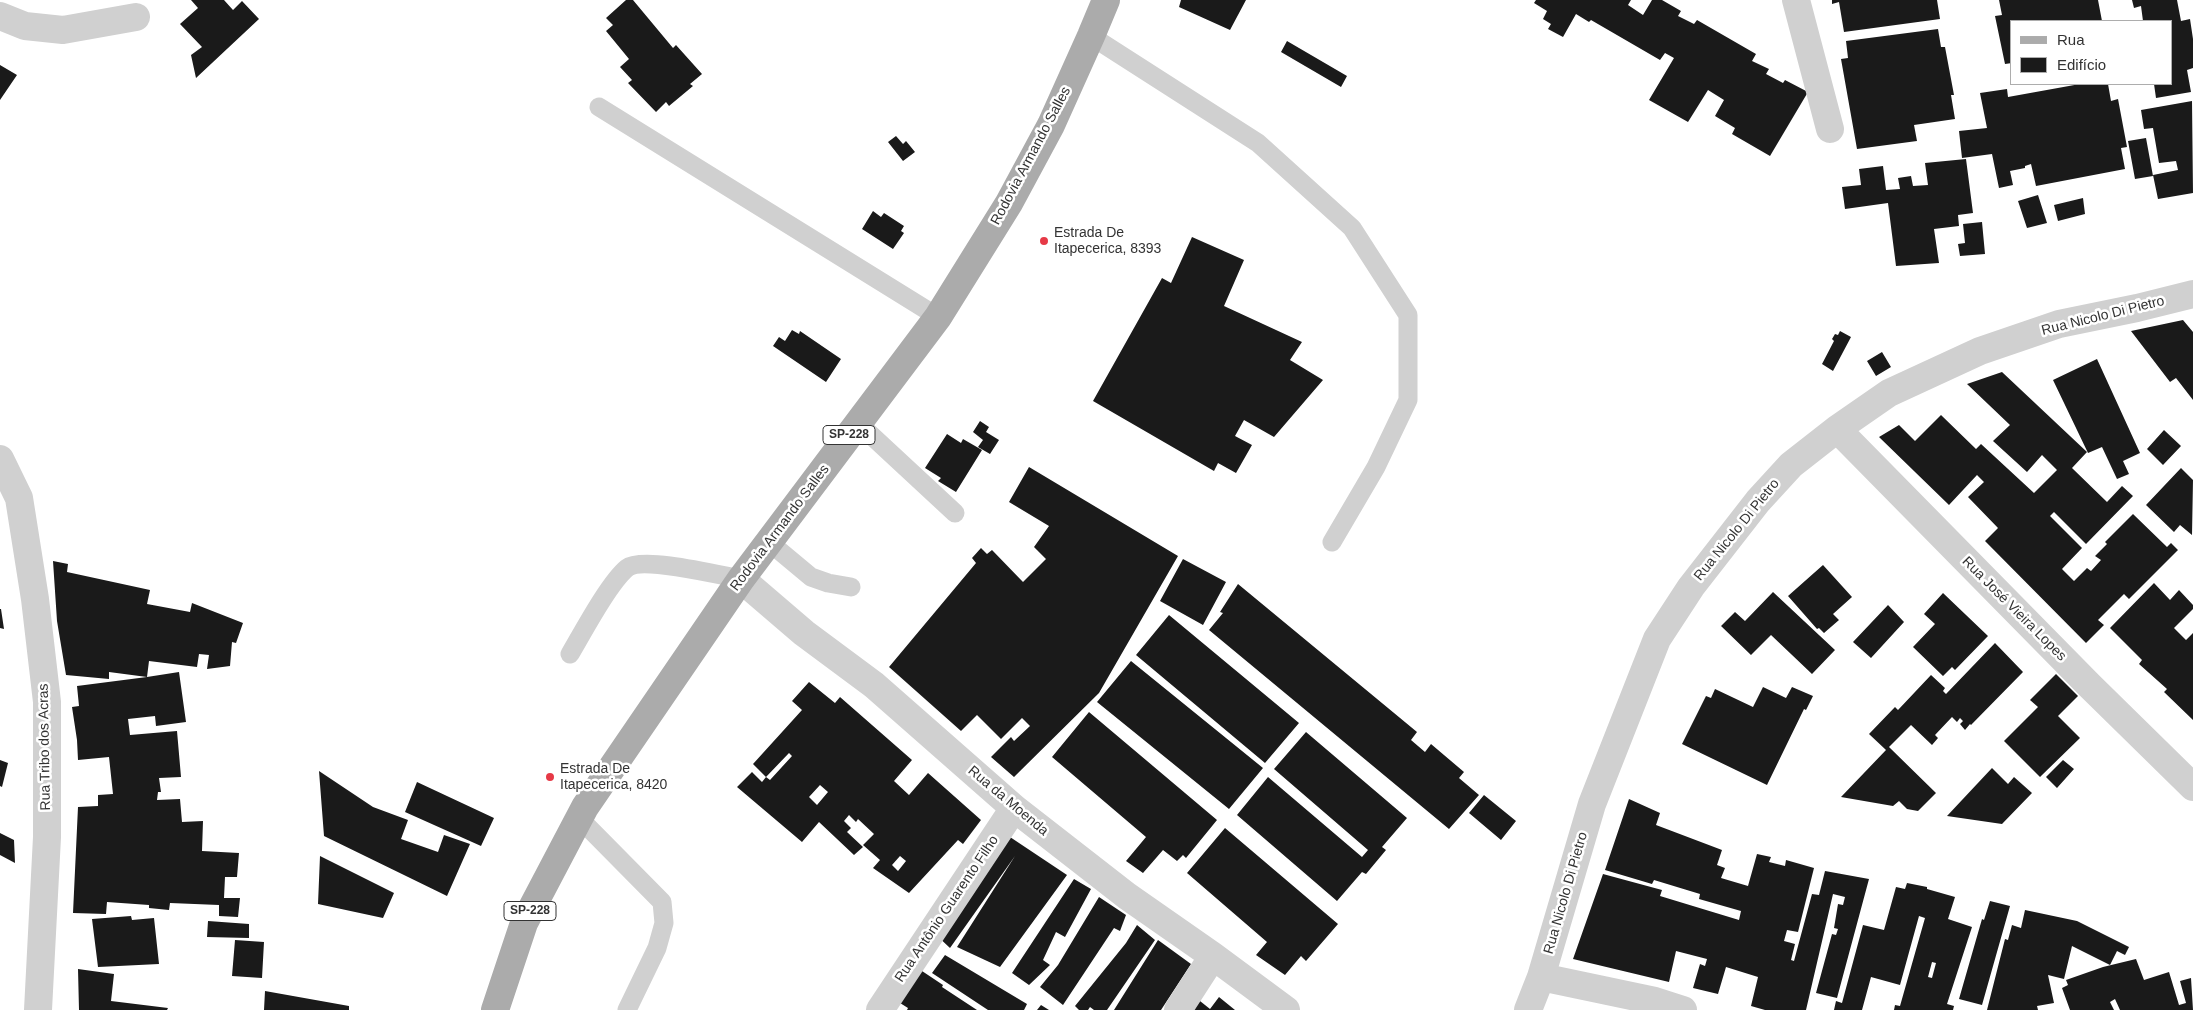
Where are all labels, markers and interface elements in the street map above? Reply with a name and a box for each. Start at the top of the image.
legend [2010,20,2173,85]
text: Rua [2057,31,2085,48]
text: Edifício [2057,56,2106,73]
street label: Rodovia Armando Salles [987,84,1075,228]
place label: Estrada De Itapecerica, 8393 [1054,225,1161,258]
marker: Estrada De Itapecerica, 8393 [1038,235,1050,247]
street label: Rua Nicolo Di Pietro [2040,293,2166,339]
road number: SP-228 [823,426,875,444]
street label: Rodovia Armando Salles [727,461,833,595]
street label: Rua Nicolo Di Pietro [1691,476,1783,584]
street label: Rua José Vieira Lopes [1958,553,2070,665]
street label: Rua Tribo dos Acras [35,683,55,811]
place label: Estrada De Itapecerica, 8420 [560,761,667,794]
street label: Rua da Moenda [964,763,1052,839]
marker: Estrada De Itapecerica, 8420 [544,771,556,783]
street label: Rua Nicolo Di Pietro [1541,830,1591,956]
street label: Rua Antônio Guarento Filho [892,832,1002,986]
road number: SP-228 [504,901,556,920]

